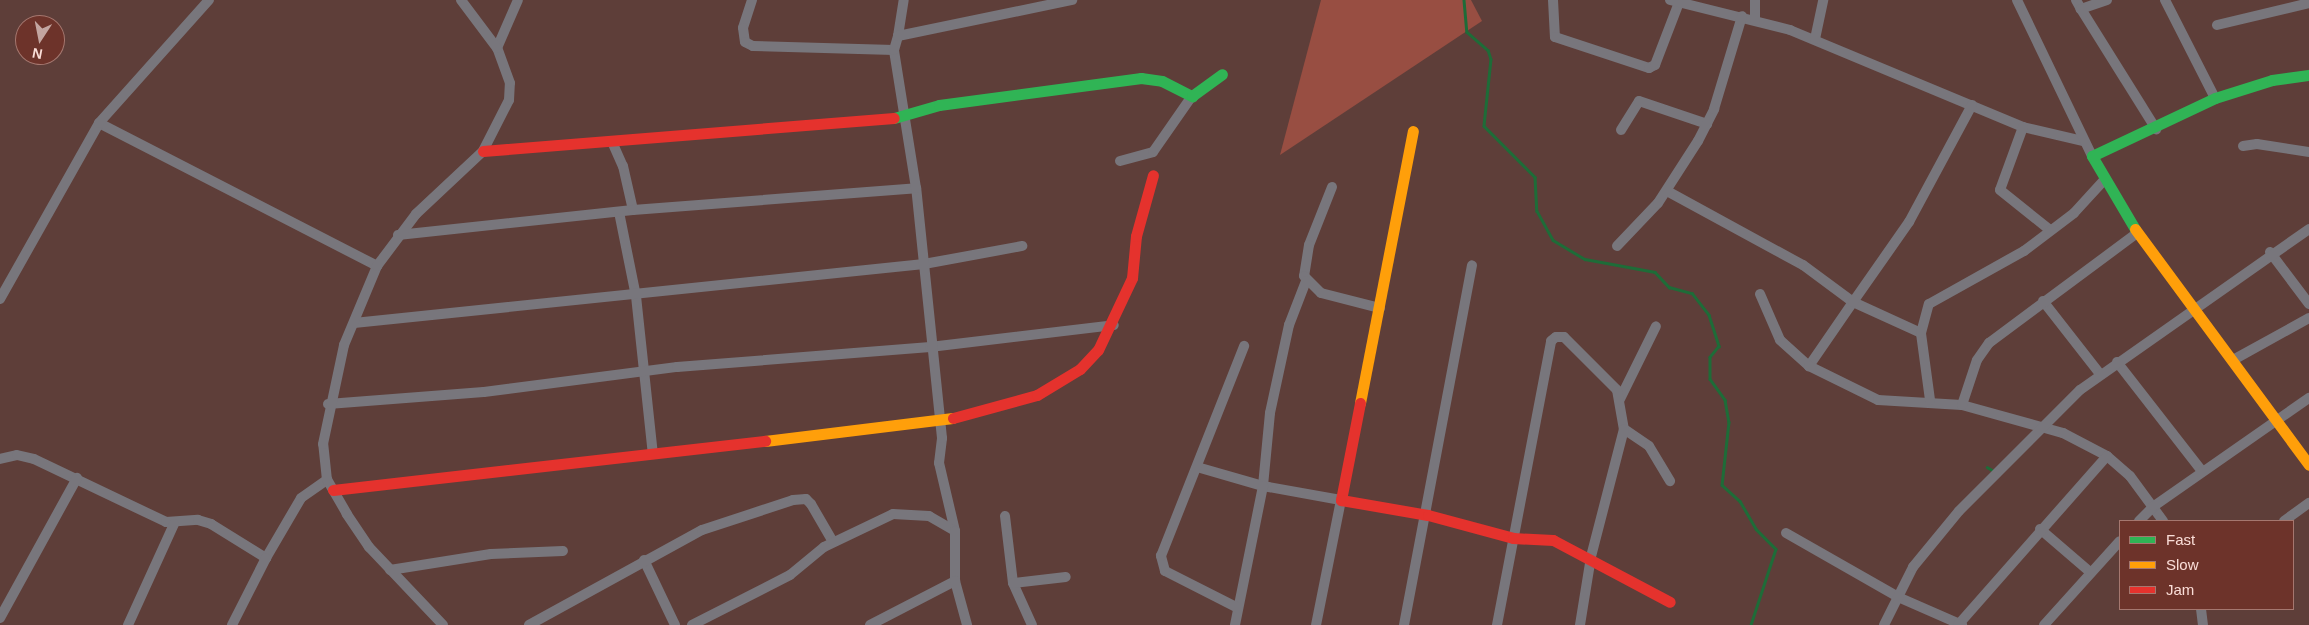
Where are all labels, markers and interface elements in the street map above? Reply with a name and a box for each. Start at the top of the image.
north arrow [15,15,65,65]
text: N [31,45,44,63]
legend [2119,520,2294,610]
text: Fast [2166,531,2195,548]
text: Slow [2166,556,2199,573]
text: Jam [2166,581,2194,598]

